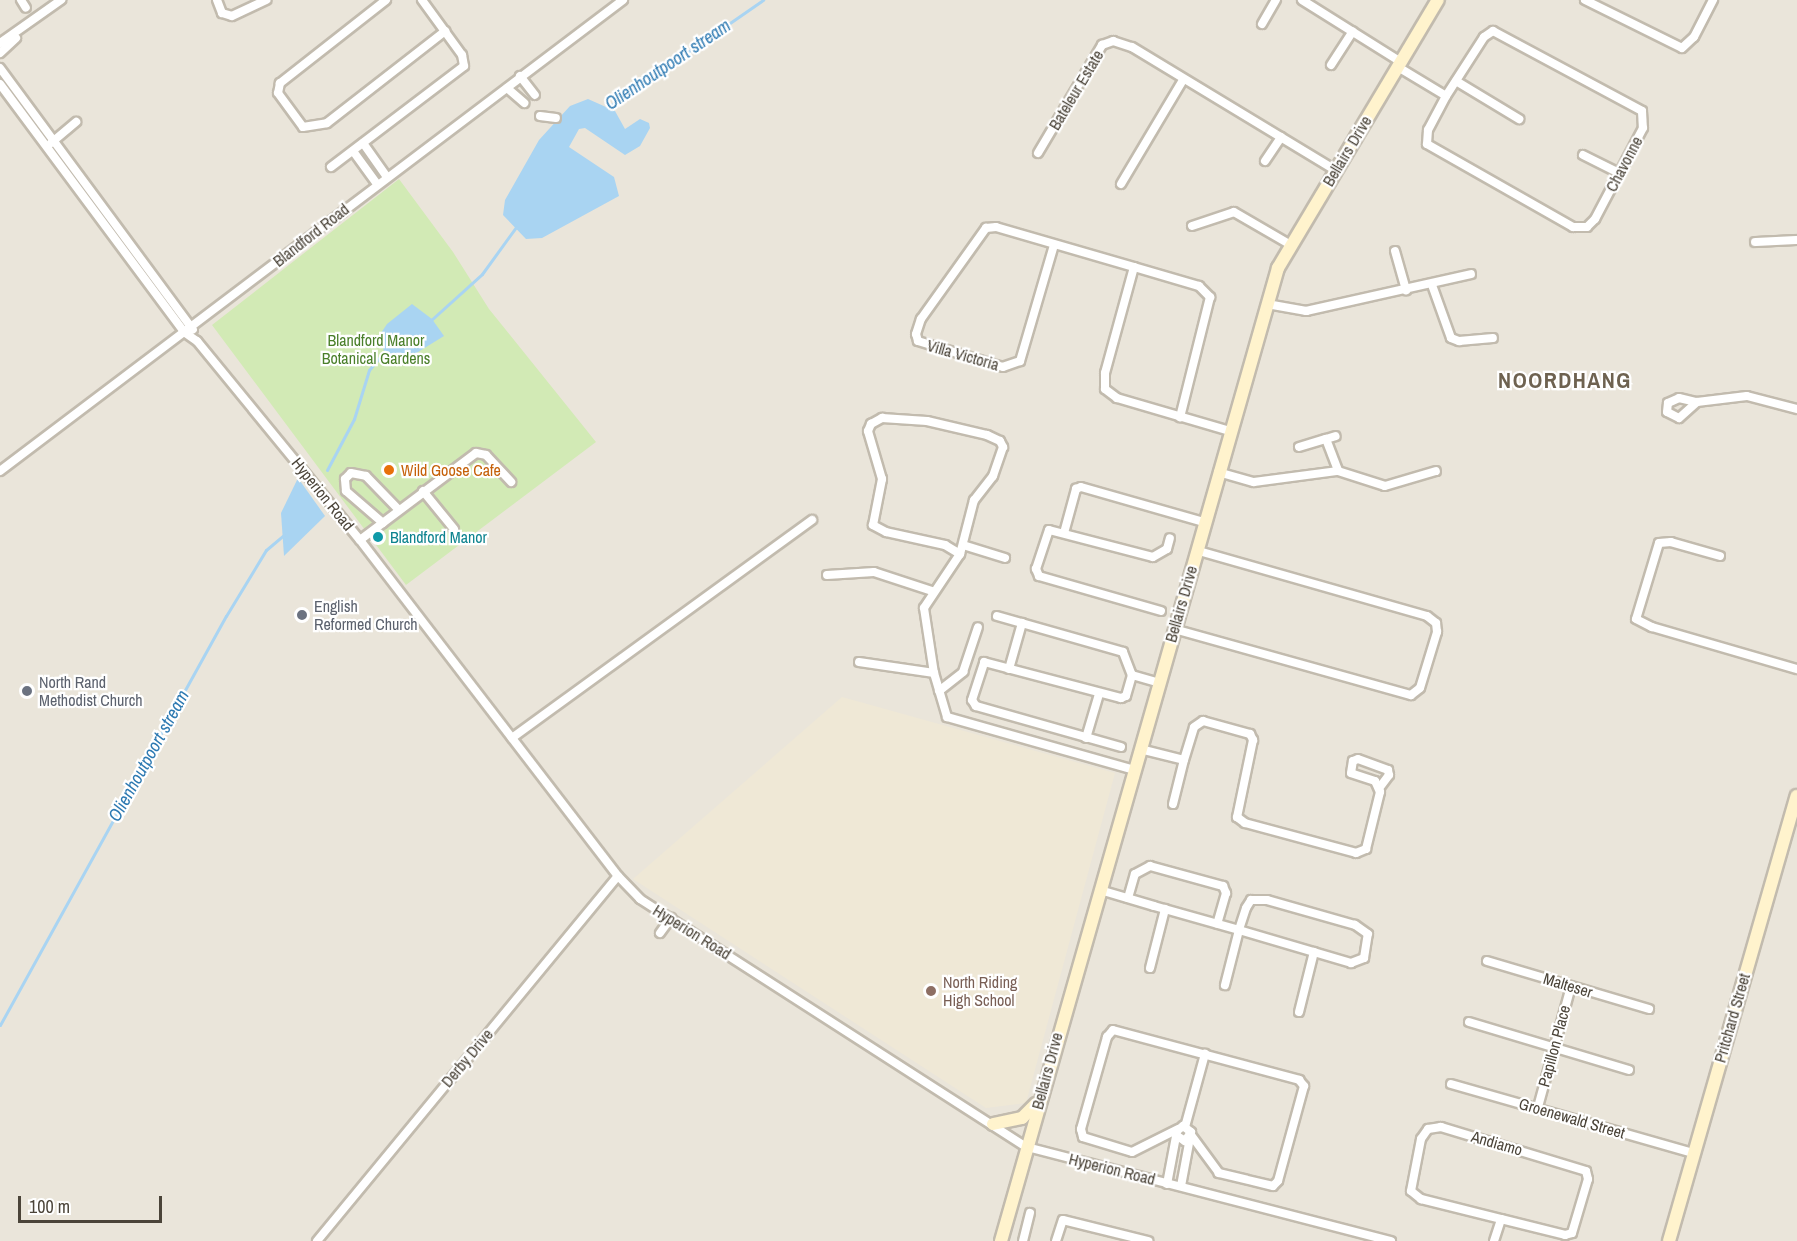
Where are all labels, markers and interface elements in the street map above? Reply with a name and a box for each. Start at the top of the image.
water label: Olienhoutpoort stream [601,15,735,115]
street label: Bateleur Estate [1045,47,1107,133]
street label: Bellairs Drive [1318,112,1376,190]
street label: Chavonne [1601,133,1647,195]
street label: Blandford Road [269,199,353,271]
park label: Blandford Manor Botanical Gardens [322,330,430,368]
street label: Villa Victoria [925,336,1001,374]
district label: NOORDHANG [1498,368,1632,394]
street label: Hyperion Road [288,454,358,534]
place label: Wild Goose Cafe [401,460,501,480]
marker: Wild Goose Cafe [382,463,396,477]
place label: Blandford Manor [390,527,487,547]
marker: Blandford Manor [371,530,385,544]
street label: Bellairs Drive [1161,564,1201,644]
place label: English Reformed Church [314,596,418,634]
marker: English Reformed Church [295,608,309,622]
place label: North Rand Methodist Church [39,672,143,710]
marker: North Rand Methodist Church [20,684,34,698]
water label: Olienhoutpoort stream [104,687,194,825]
street label: Hyperion Road [649,900,735,964]
street label: Malteser [1541,968,1595,1002]
street label: Pritchard Street [1710,971,1754,1065]
place label: North Riding High School [943,972,1017,1010]
marker: North Riding High School [924,984,938,998]
street label: Papillon Place [1534,1003,1574,1089]
street label: Derby Drive [437,1025,497,1091]
street label: Bellairs Drive [1028,1030,1066,1112]
street label: Groenewald Street [1517,1094,1627,1142]
street label: Andiamo [1469,1127,1525,1159]
street label: Hyperion Road [1067,1149,1157,1189]
scale bar [21,1184,165,1222]
text: 100 m [29,1194,70,1219]

